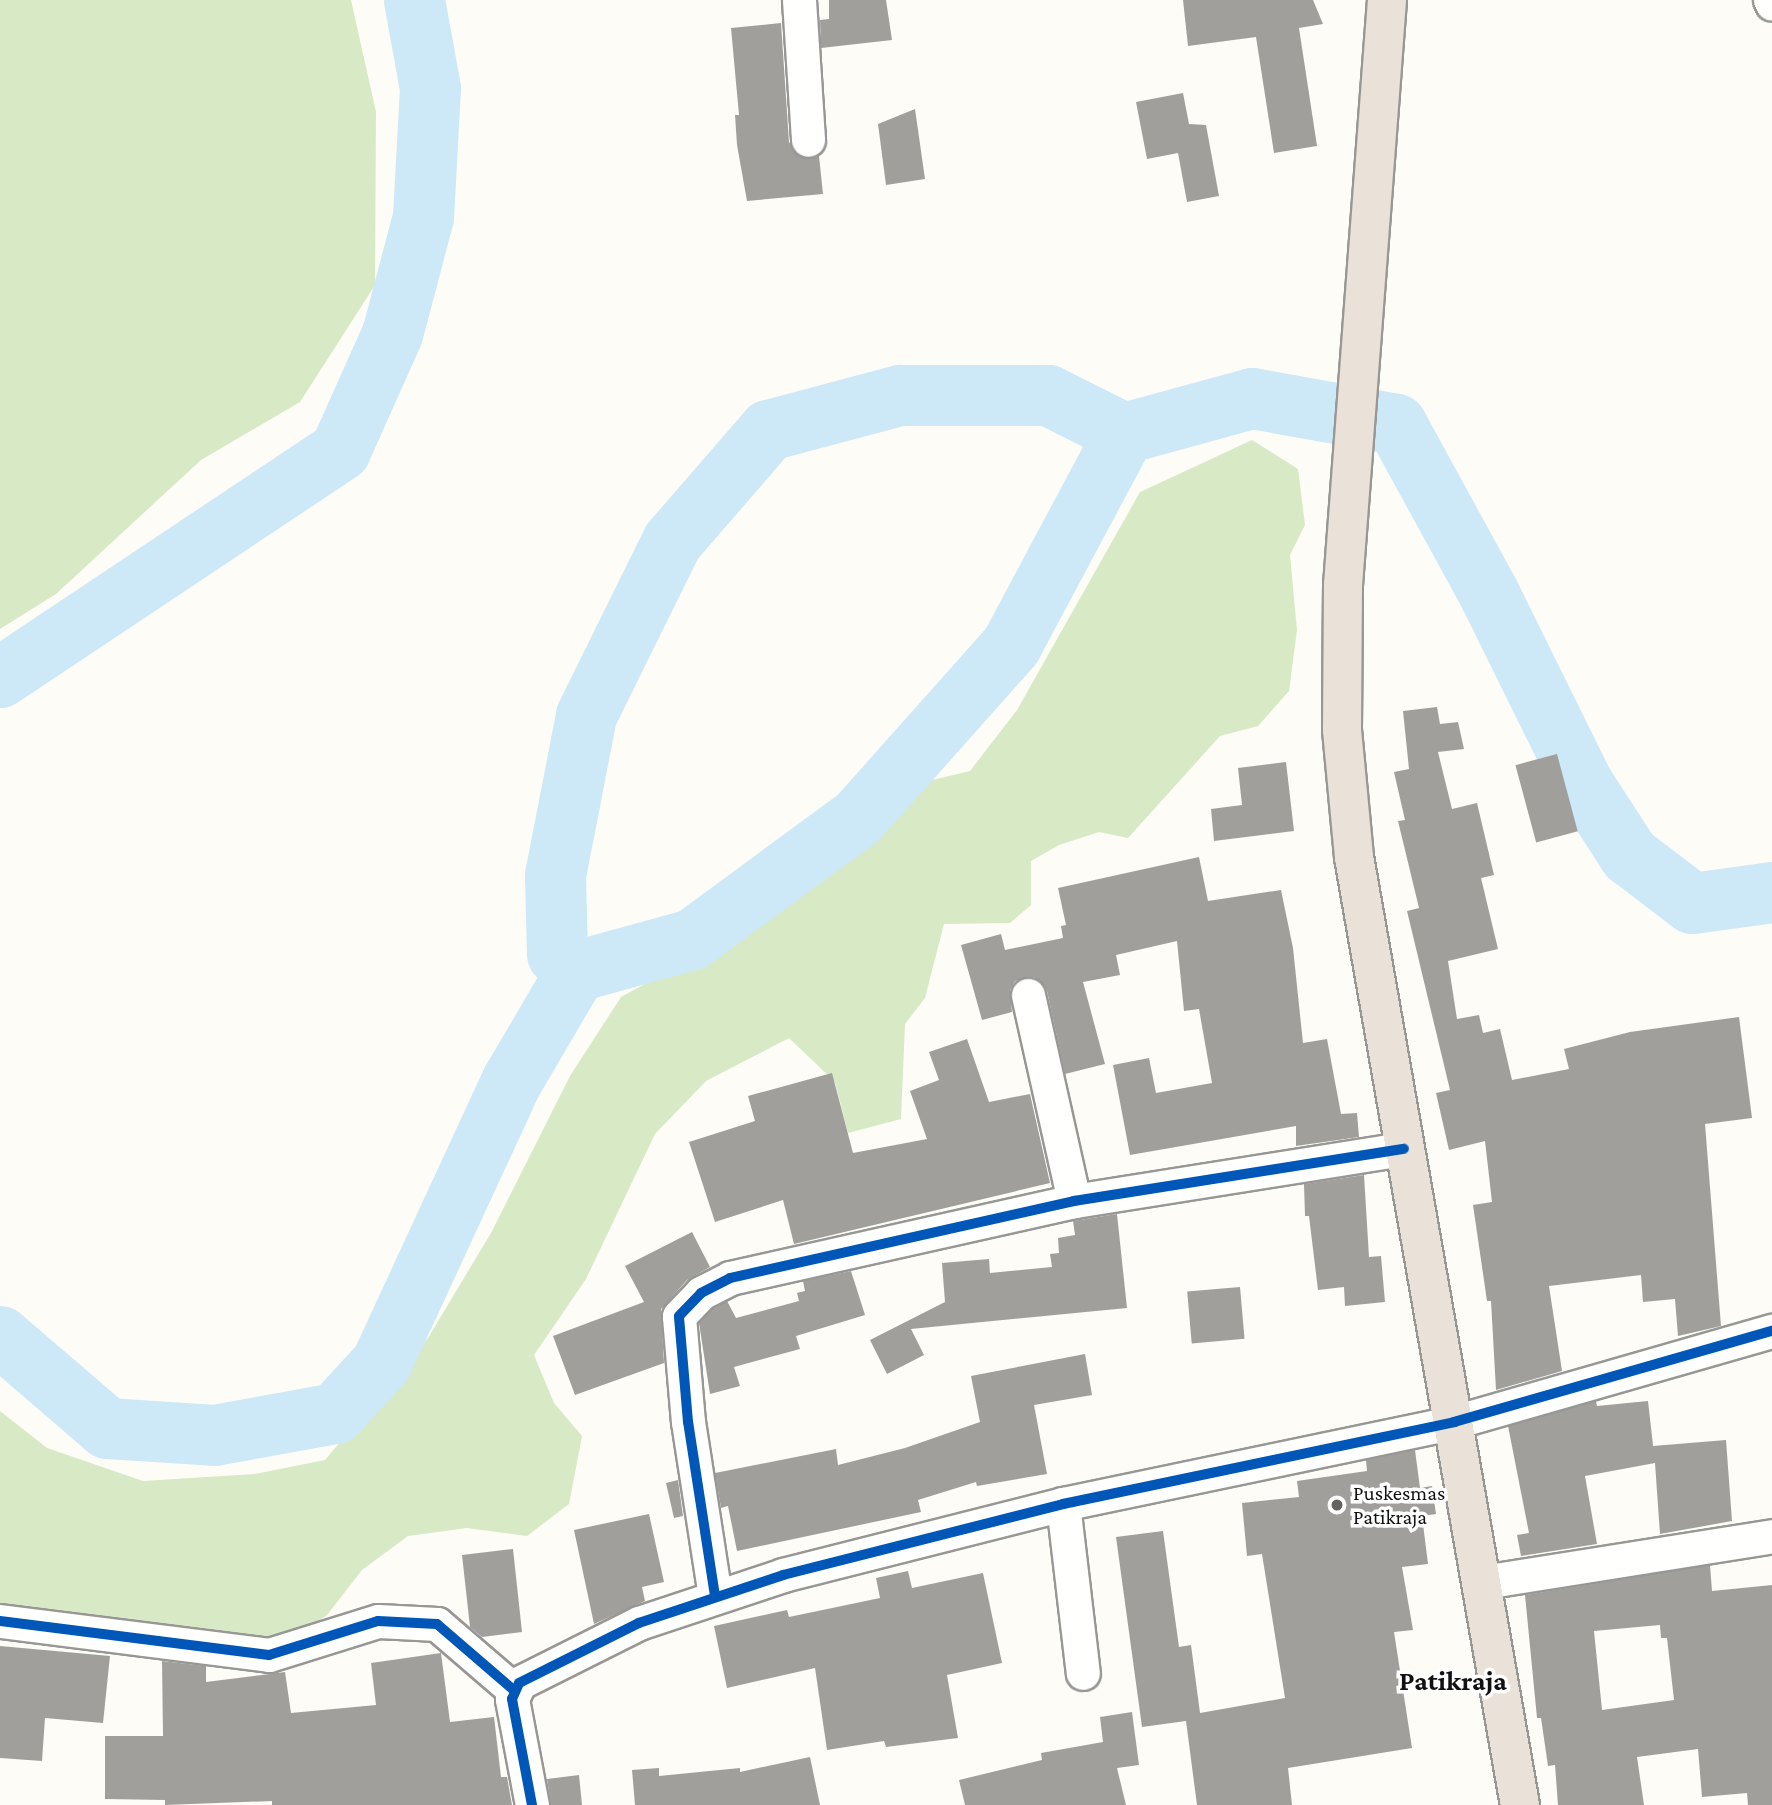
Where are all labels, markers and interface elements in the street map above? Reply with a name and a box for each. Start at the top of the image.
place label: Puskesmas Patikraja [1353,1480,1445,1530]
marker: Puskesmas Patikraja [1327,1495,1347,1515]
district label: Patikraja [1399,1664,1507,1698]

